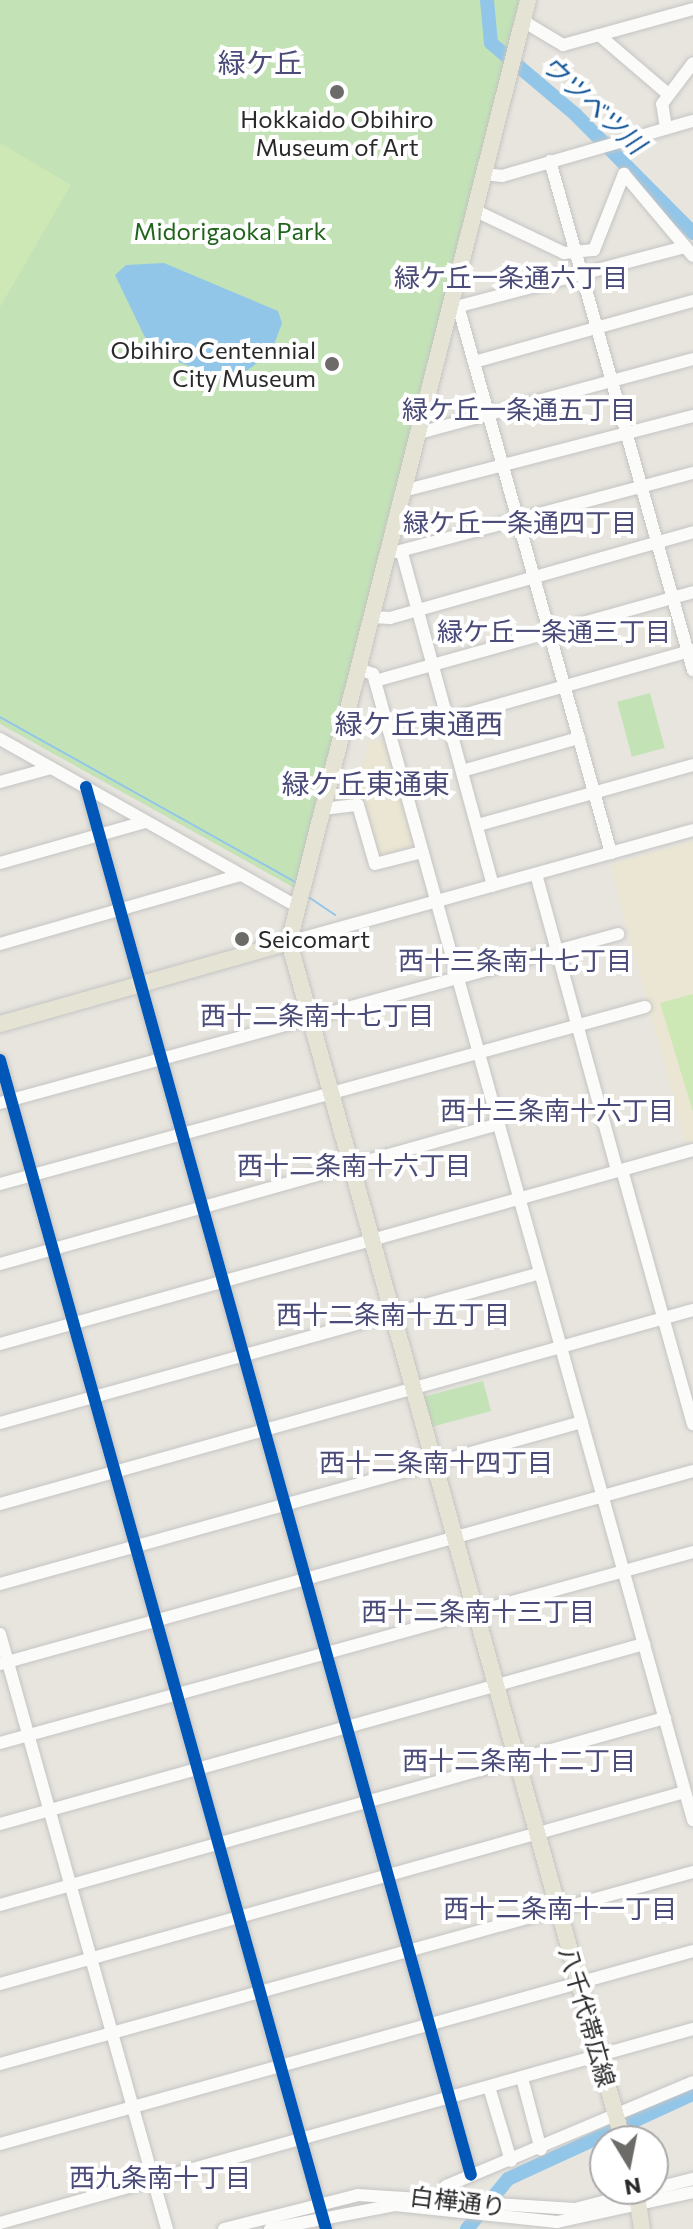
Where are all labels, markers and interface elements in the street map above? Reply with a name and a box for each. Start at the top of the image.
district label: 緑ケ丘 [218,45,302,79]
water label: ウツベツ川 [536,48,652,160]
marker: Hokkaido Obihiro Museum of Art [328,83,346,101]
place label: Hokkaido Obihiro Museum of Art [240,105,434,161]
park label: Midorigaoka Park [133,217,327,245]
district label: 緑ケ丘一条通六丁目 [394,261,628,293]
place label: Obihiro Centennial City Museum [111,336,316,392]
marker: Obihiro Centennial City Museum [323,355,341,373]
district label: 緑ケ丘一条通五丁目 [402,393,636,425]
district label: 緑ケ丘一条通四丁目 [403,506,637,538]
district label: 緑ケ丘一条通三丁目 [437,615,671,647]
district label: 緑ケ丘東通西 [335,706,503,740]
district label: 緑ケ丘東通東 [282,766,450,800]
place label: Seicomart [258,925,370,953]
marker: Seicomart [233,930,251,948]
district label: 西十三条南十七丁目 [398,944,632,976]
district label: 西十二条南十七丁目 [200,999,434,1031]
district label: 西十三条南十六丁目 [440,1094,674,1126]
district label: 西十二条南十六丁目 [237,1149,471,1181]
district label: 西十二条南十五丁目 [276,1298,510,1330]
district label: 西十二条南十四丁目 [319,1446,553,1478]
district label: 西十二条南十三丁目 [361,1595,595,1627]
district label: 西十二条南十二丁目 [402,1744,636,1776]
district label: 西十二条南十一丁目 [443,1892,677,1924]
street label: 八千代帯広線 [554,1944,622,2090]
north arrow [589,2125,669,2205]
district label: 西九条南十丁目 [69,2161,251,2193]
text: N [622,2172,643,2202]
street label: 白樺通り [409,2181,507,2221]

